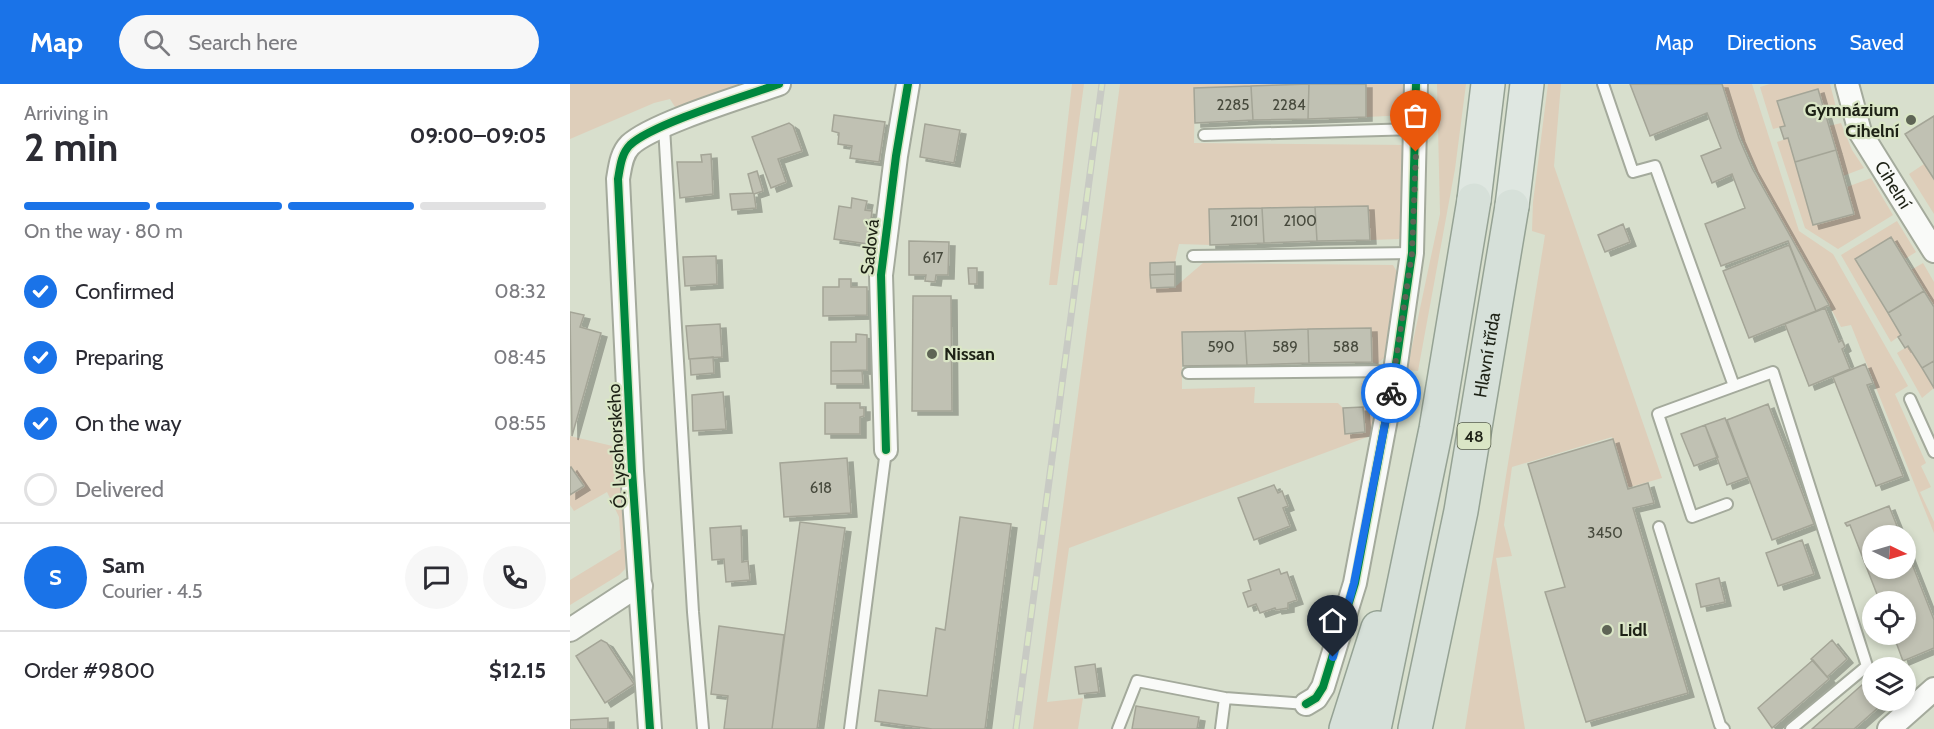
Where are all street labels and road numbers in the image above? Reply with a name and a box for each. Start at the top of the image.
street label: Cihelní [1870,157,1916,213]
street label: Sadová [856,218,884,276]
street label: Hlavní třída [1469,310,1505,399]
street label: Ó. Lysohorského [603,383,631,509]
road number: 48 [1458,423,1490,449]

